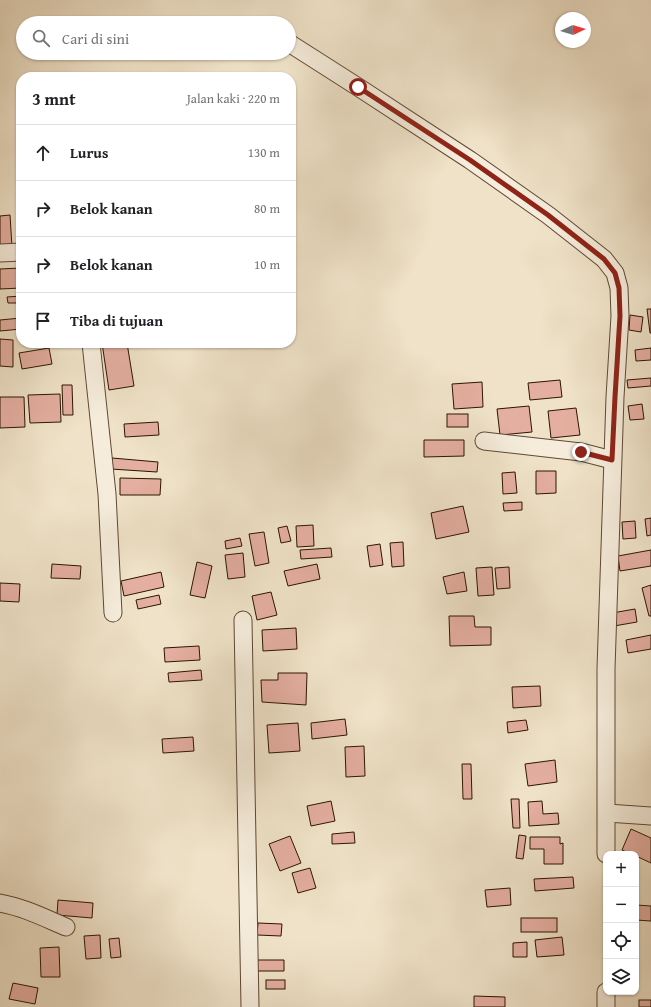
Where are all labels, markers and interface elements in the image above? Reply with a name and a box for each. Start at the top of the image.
north arrow [555,12,591,48]
search box [16,16,296,60]
icon: search [30,27,52,49]
text: Cari di sini [62,28,129,49]
route start [349,78,367,96]
text: 3 mnt [32,86,76,111]
text: Jalan kaki · 220 m [187,89,280,108]
icon: ahead [32,142,54,164]
text: Lurus [70,142,108,163]
text: 130 m [248,143,280,162]
icon: right [32,198,54,220]
text: Belok kanan [70,198,153,219]
text: 80 m [254,199,280,218]
icon: right [32,254,54,276]
text: Belok kanan [70,254,153,275]
text: 10 m [254,255,280,274]
icon: arrive [32,310,54,332]
text: Tiba di tujuan [70,310,163,331]
route end [572,443,590,461]
map controls [603,851,639,995]
button: + [603,851,639,887]
button: − [603,887,639,923]
button: locate [603,923,639,959]
button: layers [603,959,639,995]

